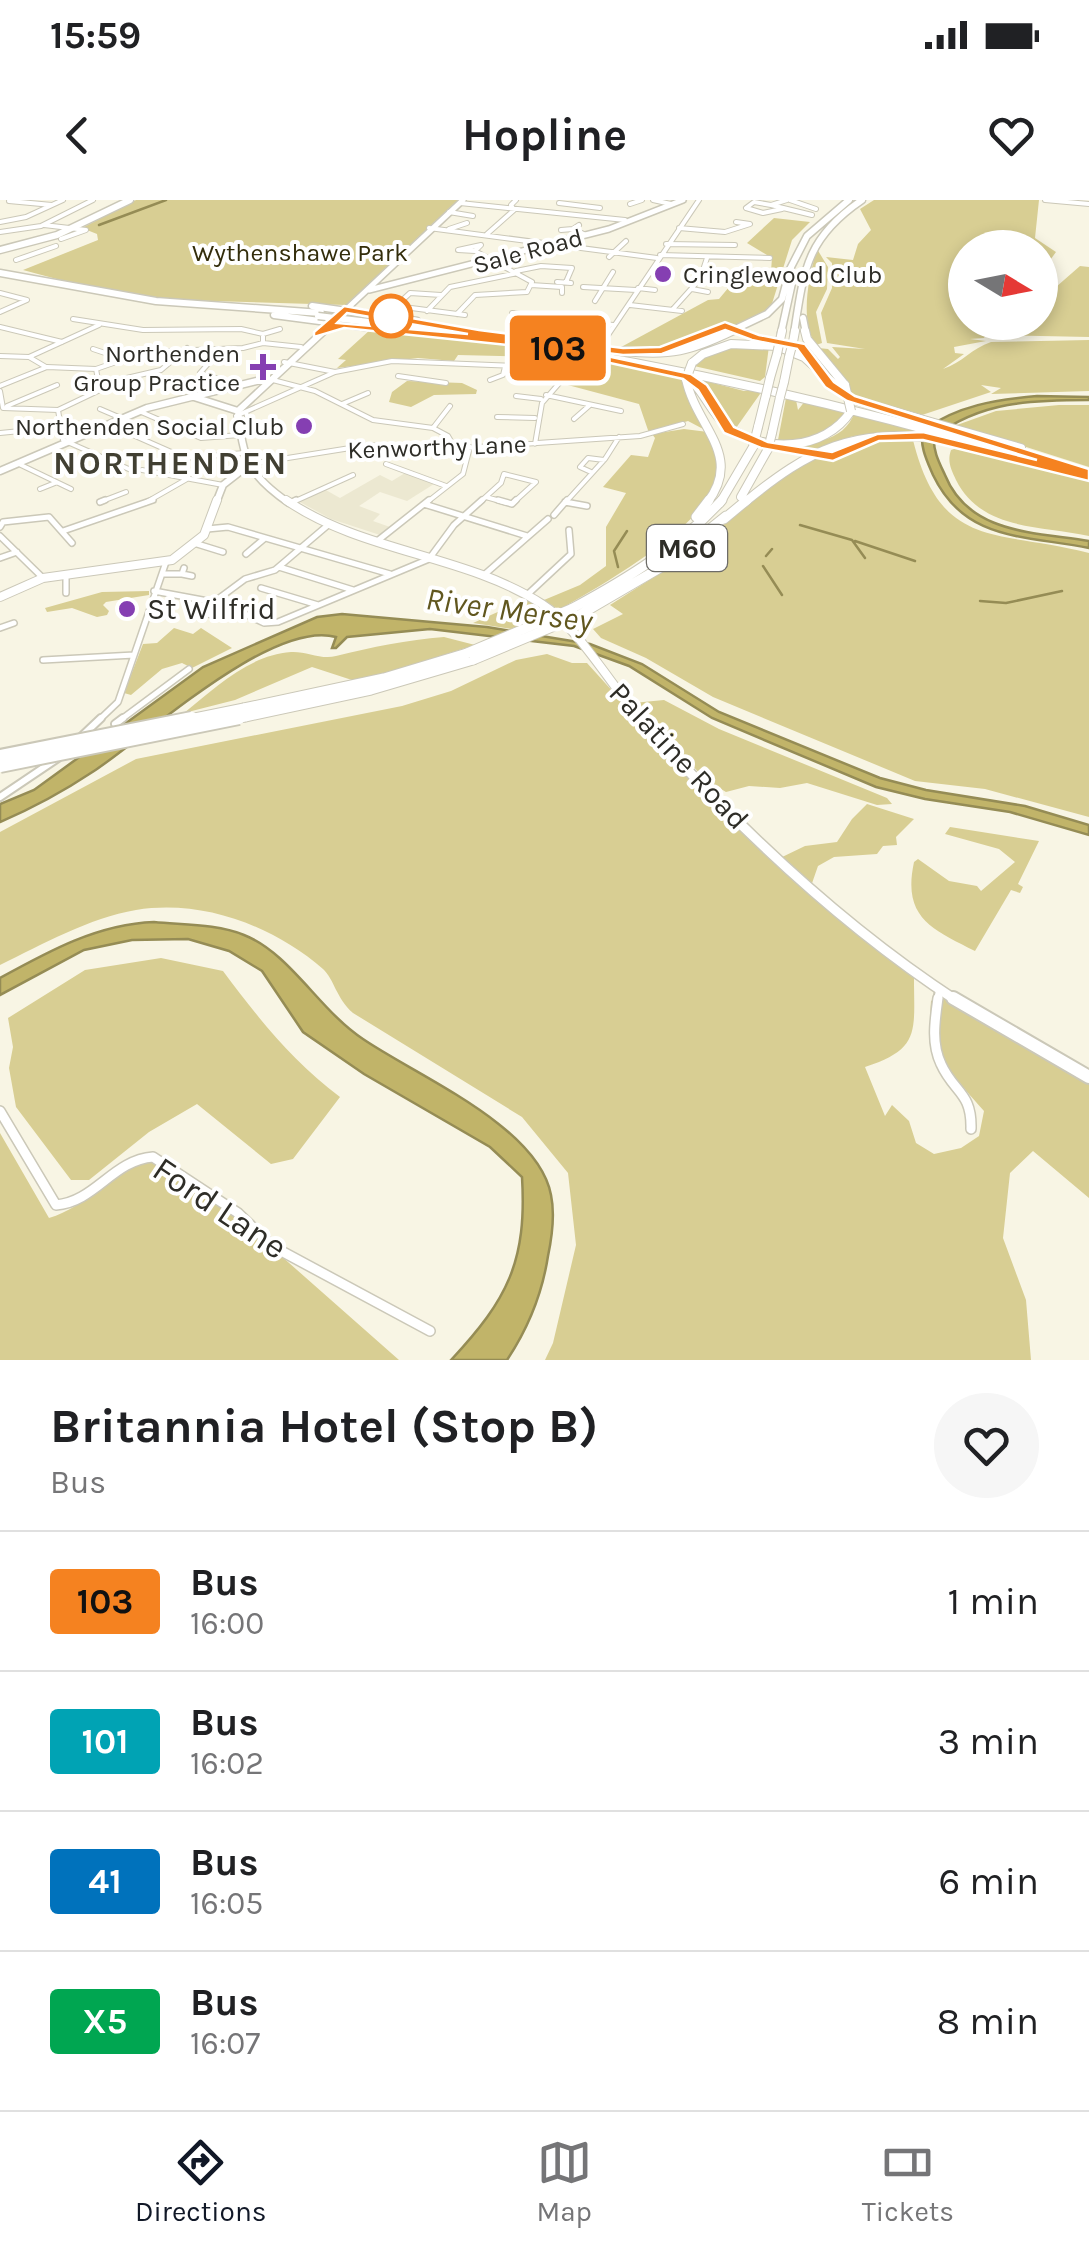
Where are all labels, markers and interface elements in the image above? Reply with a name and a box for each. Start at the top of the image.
text: 15:59 [50,13,141,58]
icon: back [50,108,105,163]
icon: heart [984,108,1039,163]
text: Hopline [462,109,627,161]
street label: Sale Road [470,222,586,280]
north arrow [948,230,1058,340]
map controls [948,230,1058,340]
park label: Wythenshawe Park [192,238,408,267]
place label: Cringlewood Club [683,260,882,289]
marker: Cringlewood Club [652,263,674,285]
unlabelled marker [370,295,412,337]
line badge: 103 [500,316,616,380]
text: 103 [530,328,586,369]
place label: Northenden Group Practice [73,339,240,397]
marker: Northenden Group Practice [250,354,276,380]
place label: Northenden Social Club [15,412,284,441]
marker: Northenden Social Club [293,415,315,437]
street label: Kenworthy Lane [347,429,527,465]
district label: NORTHENDEN [53,445,289,482]
road number: M60 [647,525,727,571]
water label: River Mersey [423,580,596,640]
place label: St Wilfrid [147,591,276,627]
marker: St Wilfrid [116,598,138,620]
street label: Palatine Road [602,675,756,837]
street label: Ford Lane [145,1148,295,1268]
button: heart [934,1393,1039,1498]
text: Britannia Hotel (Stop B) [50,1398,598,1454]
text: Bus [50,1464,106,1501]
text: Bus [190,1560,259,1605]
text: 1 min [948,1579,1039,1624]
text: 103 [77,1581,133,1622]
text: 16:00 [190,1605,264,1642]
text: Bus [190,1700,259,1745]
text: 3 min [938,1719,1039,1764]
text: 101 [81,1721,129,1762]
text: 16:02 [190,1745,264,1782]
text: Bus [190,1840,259,1885]
text: 6 min [938,1859,1039,1904]
text: 41 [88,1861,122,1902]
text: 16:05 [190,1885,263,1922]
text: Bus [190,1980,259,2025]
text: 8 min [937,1999,1039,2044]
text: X5 [83,2001,127,2042]
text: 16:07 [190,2025,260,2062]
tab: Directions [135,2135,267,2228]
tab: Map [536,2135,592,2228]
tab: Tickets [862,2135,954,2228]

